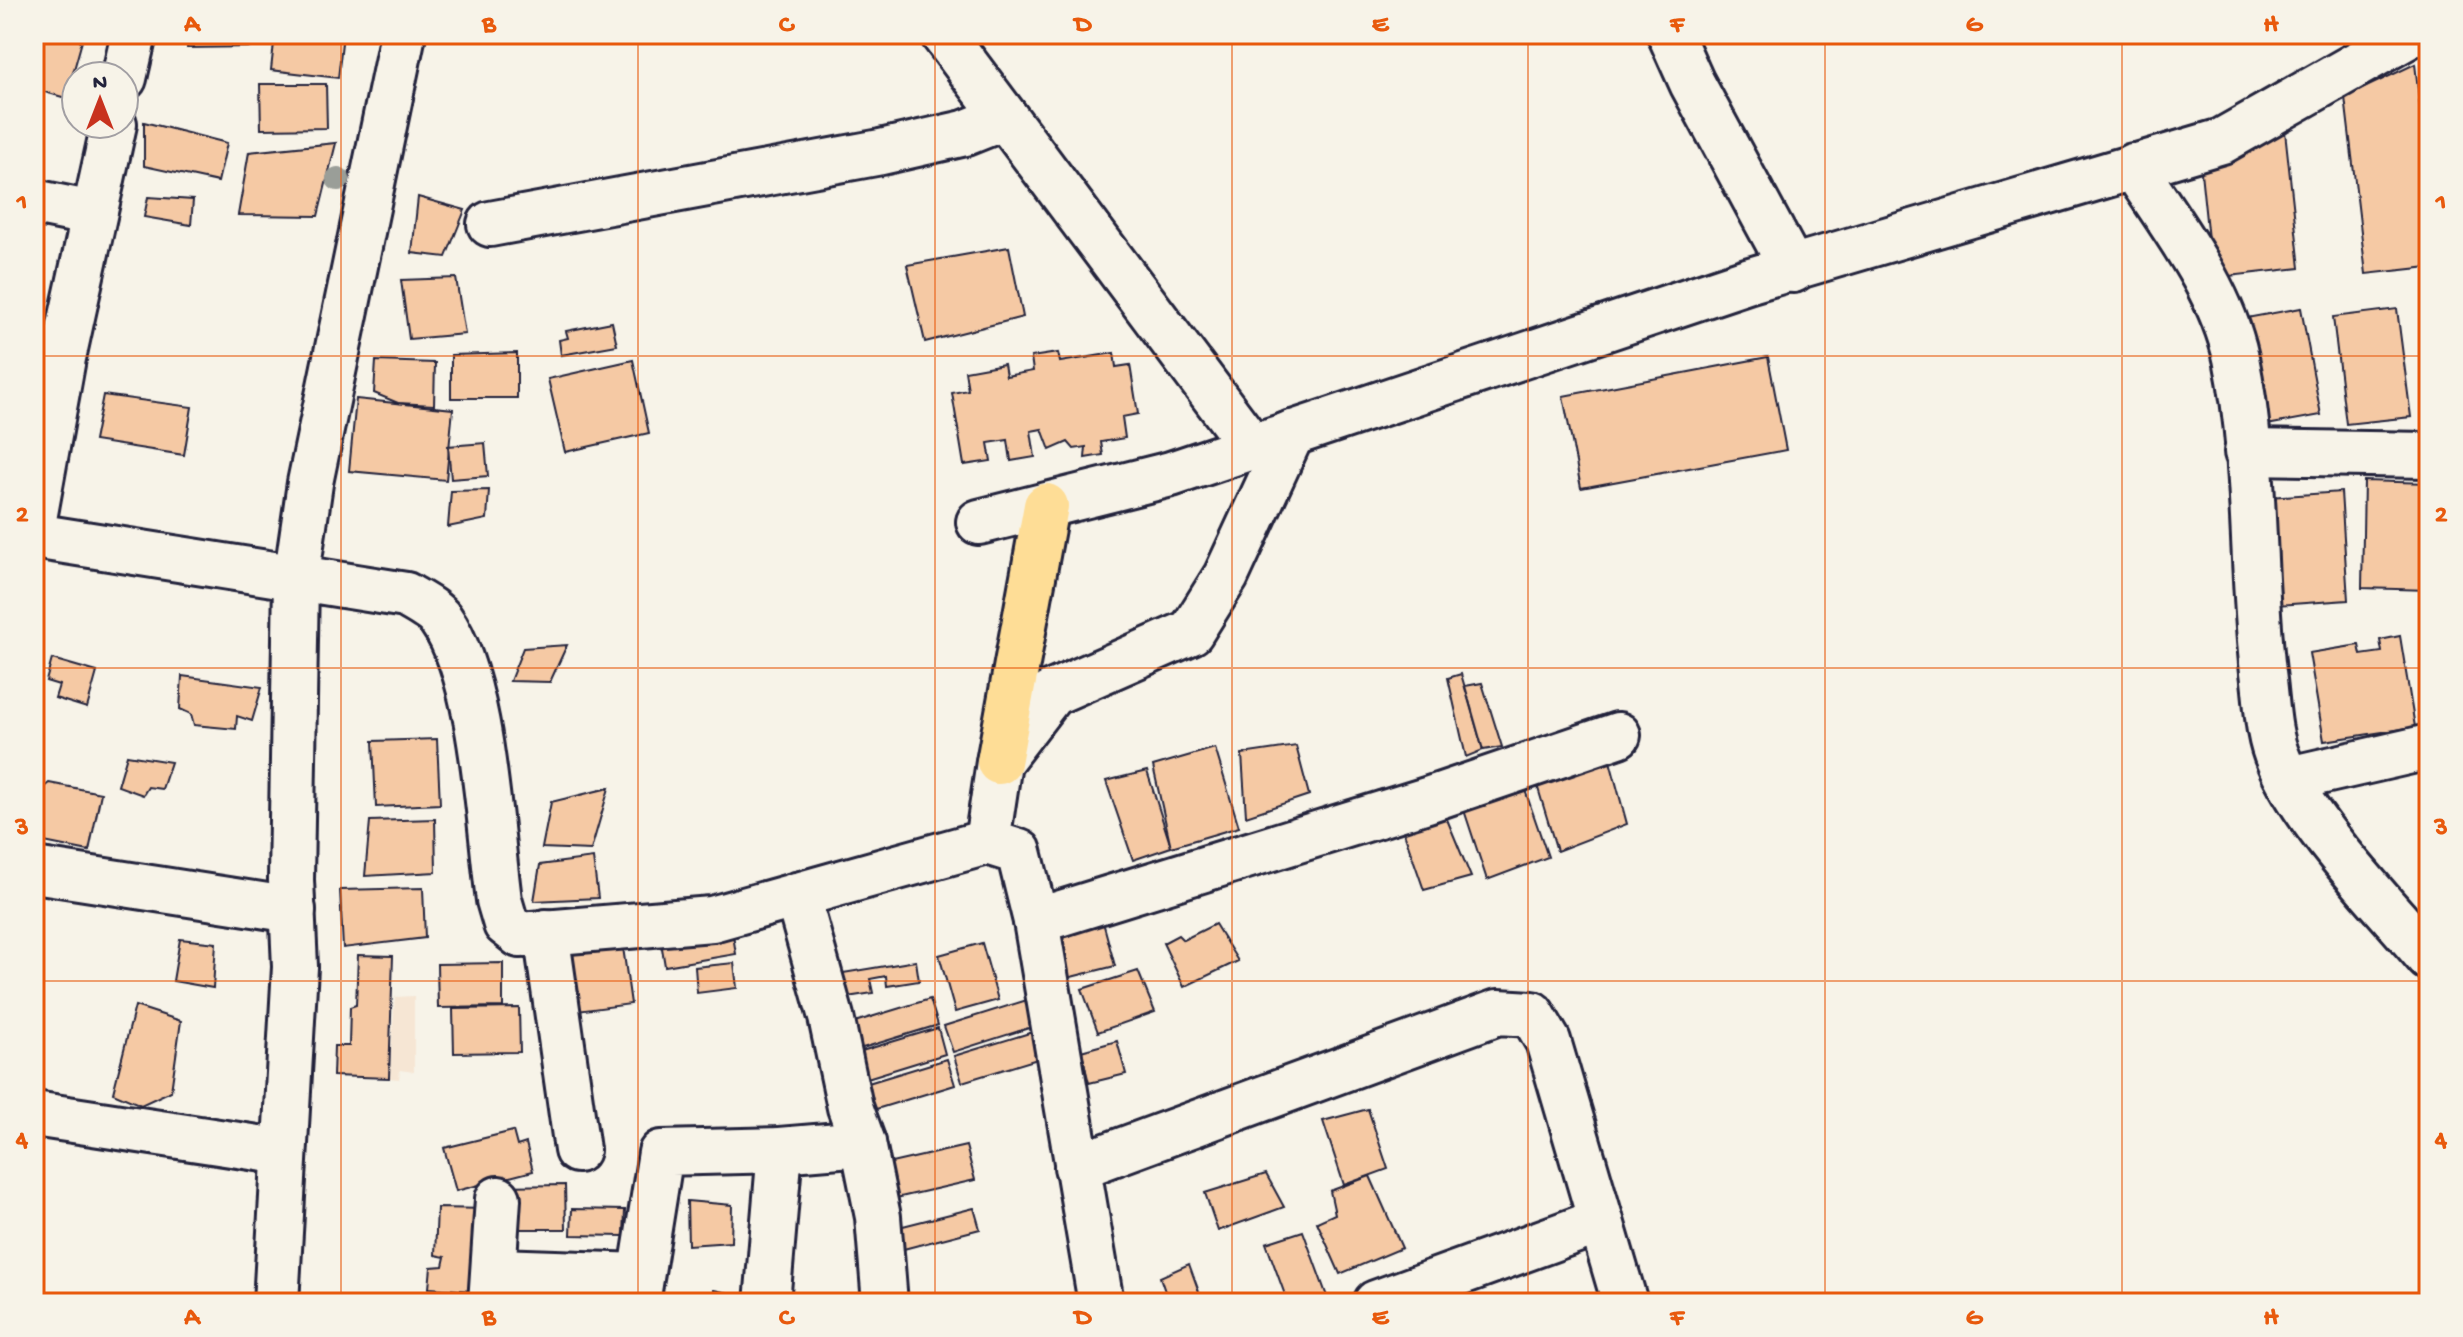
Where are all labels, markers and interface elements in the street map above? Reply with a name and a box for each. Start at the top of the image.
text: A [183,11,201,42]
text: B [481,11,497,42]
text: C [779,11,796,42]
text: D [1073,11,1093,42]
text: E [1372,11,1390,42]
text: F [1669,11,1685,42]
text: G [1966,11,1984,42]
text: H [2264,11,2280,42]
north arrow [60,60,140,140]
text: N [93,71,107,97]
text: 1 [16,189,27,220]
text: 1 [2435,189,2446,220]
text: 2 [16,501,29,532]
text: 2 [2435,501,2448,532]
text: 3 [14,814,29,845]
text: 3 [2433,814,2448,845]
text: 4 [15,1126,29,1157]
text: 4 [2434,1126,2448,1157]
text: A [183,1304,201,1335]
text: B [481,1304,497,1335]
text: C [779,1304,796,1335]
text: D [1073,1304,1093,1335]
text: E [1372,1304,1390,1335]
text: F [1669,1304,1685,1335]
text: G [1966,1304,1984,1335]
text: H [2264,1304,2280,1335]

